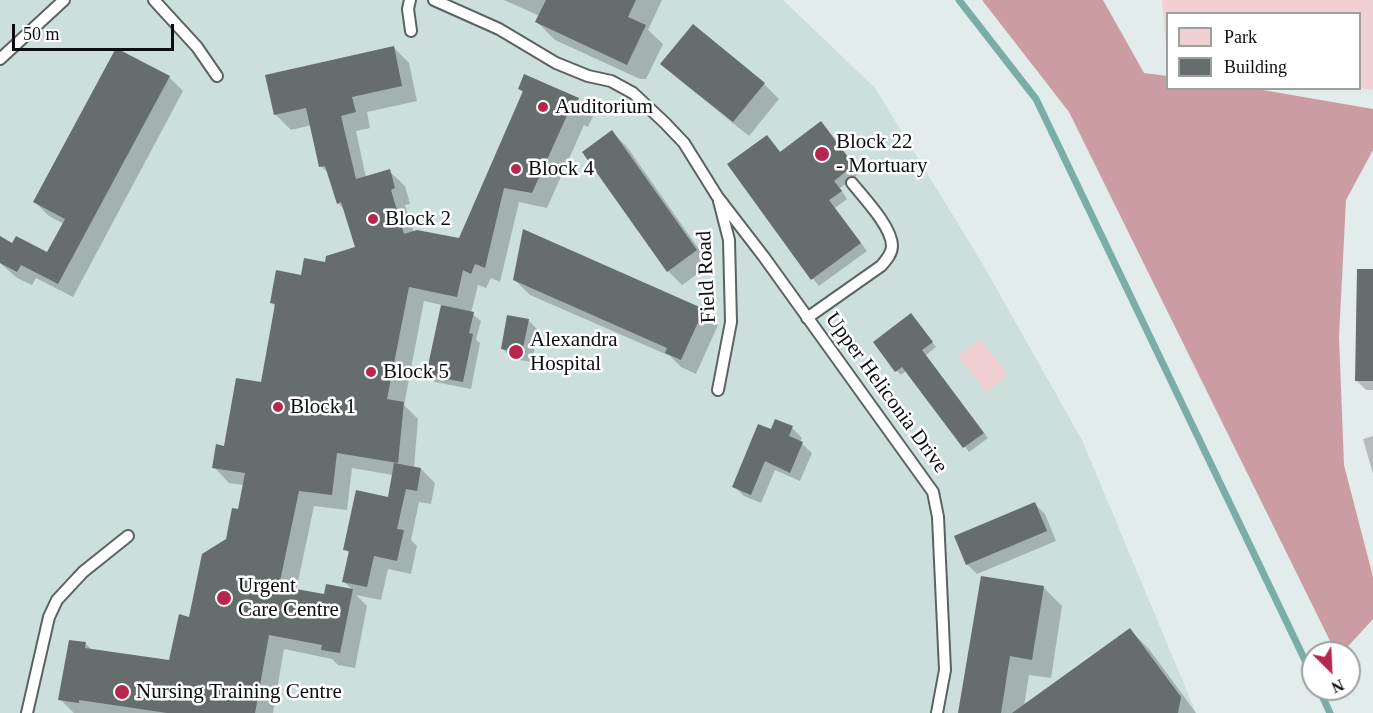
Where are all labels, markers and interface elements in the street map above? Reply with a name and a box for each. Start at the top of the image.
scale bar [15,12,177,50]
legend [1166,12,1361,90]
text: 50 m [23,24,60,44]
text: Park [1224,27,1257,47]
text: Building [1224,57,1287,77]
place label: Auditorium [555,94,653,120]
marker: Auditorium [536,100,550,114]
place label: Block 22 - Mortuary [836,129,928,179]
marker: Block 22 - Mortuary [813,145,831,163]
place label: Block 4 [528,156,594,182]
marker: Block 4 [509,162,523,176]
place label: Block 2 [385,206,451,232]
marker: Block 2 [366,212,380,226]
street label: Field Road [692,230,722,324]
street label: Upper Heliconia Drive [819,308,953,478]
place label: Alexandra Hospital [530,327,617,377]
marker: Alexandra Hospital [507,343,525,361]
place label: Block 5 [383,359,449,385]
marker: Block 5 [364,365,378,379]
place label: Block 1 [290,394,356,420]
marker: Block 1 [271,400,285,414]
place label: Urgent Care Centre [238,573,339,623]
marker: Urgent Care Centre [215,589,233,607]
north arrow [1301,641,1361,701]
text: N [1329,676,1346,696]
place label: Nursing Training Centre [136,679,342,705]
marker: Nursing Training Centre [113,683,131,701]

